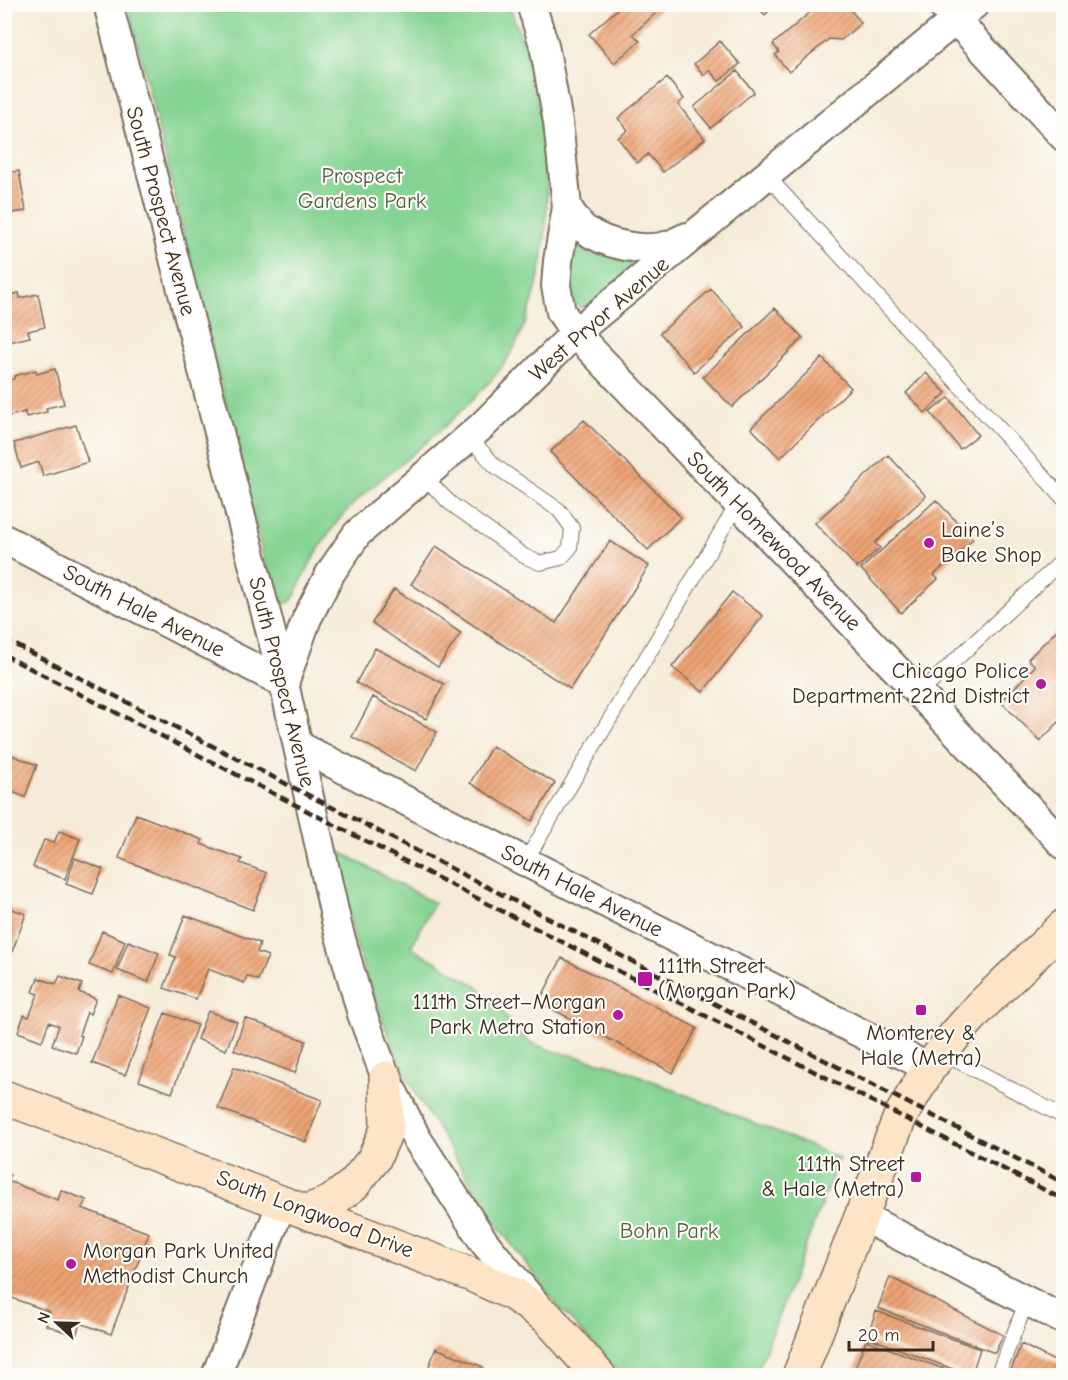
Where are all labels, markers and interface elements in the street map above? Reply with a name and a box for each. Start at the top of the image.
street label: South Prospect Avenue [121,103,201,319]
park label: Prospect Gardens Park [298,163,427,214]
street label: West Pryor Avenue [524,251,674,387]
street label: South Homewood Avenue [682,446,866,636]
place label: Laine’s Bake Shop [941,517,1042,568]
marker: Laine’s Bake Shop [922,536,936,550]
street label: South Hale Avenue [59,559,229,663]
street label: South Prospect Avenue [243,574,321,790]
place label: Chicago Police Department 22nd District [792,658,1030,709]
marker: Chicago Police Department 22nd District [1034,677,1048,691]
street label: South Hale Avenue [497,839,667,943]
place label: 111th Street (Morgan Park) [658,953,796,1004]
marker: 111th Street (Morgan Park) [636,970,654,988]
place label: 111th Street–Morgan Park Metra Station [413,989,606,1040]
marker: Monterey & Hale (Metra) [914,1003,928,1017]
marker: 111th Street–Morgan Park Metra Station [611,1008,625,1022]
place label: Monterey & Hale (Metra) [860,1020,982,1071]
place label: 111th Street & Hale (Metra) [761,1151,905,1202]
street label: South Longwood Drive [213,1164,417,1264]
marker: 111th Street & Hale (Metra) [909,1170,923,1184]
park label: Bohn Park [620,1218,719,1244]
place label: Morgan Park United Methodist Church [83,1238,274,1289]
marker: Morgan Park United Methodist Church [64,1257,78,1271]
north arrow [27,1293,87,1353]
text: N [34,1310,54,1326]
scale bar [849,1314,933,1352]
text: 20 m [858,1325,899,1346]

